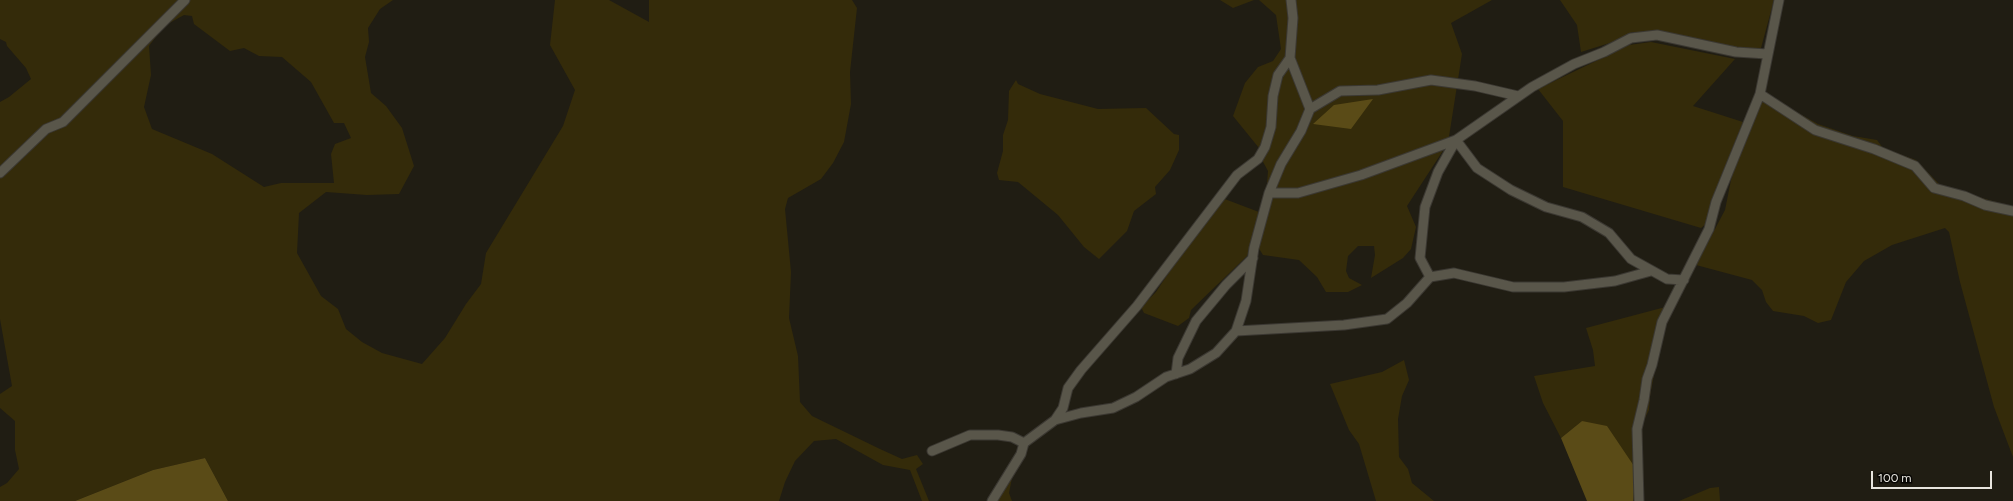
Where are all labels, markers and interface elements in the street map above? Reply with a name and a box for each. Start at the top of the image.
scale bar [1873,463,1994,489]
text: 100 m [1878,471,1912,485]

